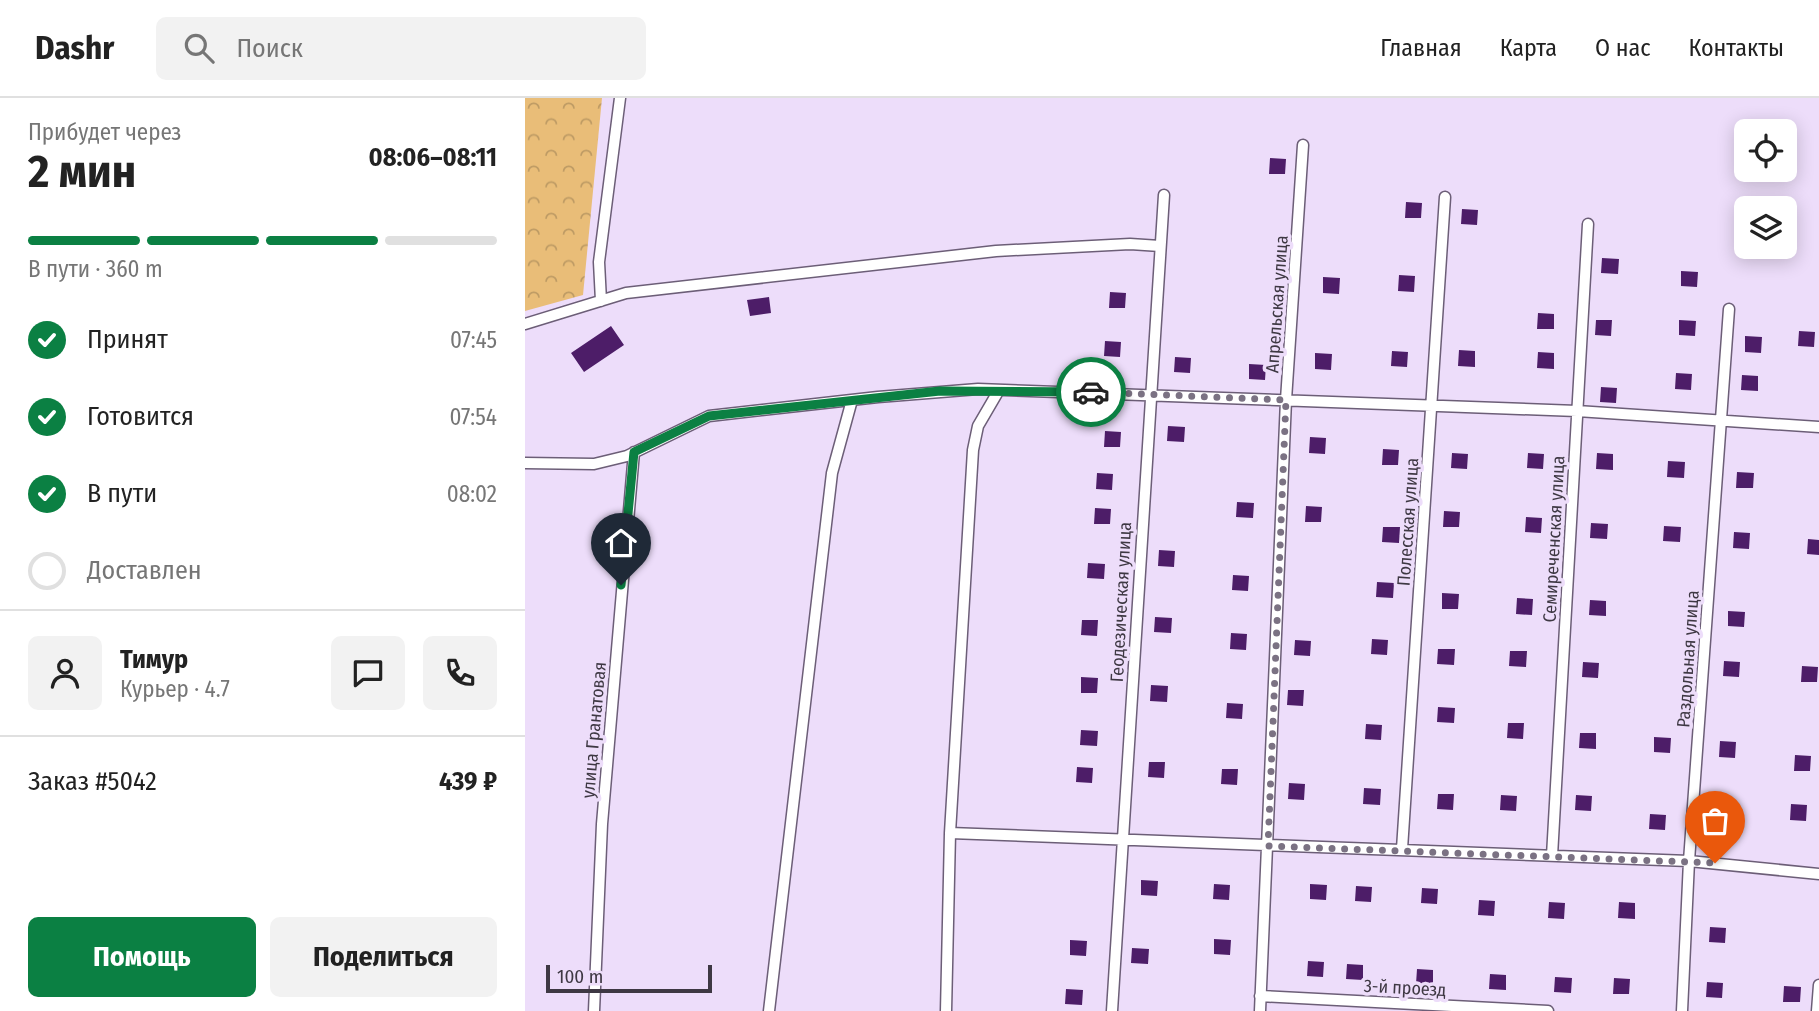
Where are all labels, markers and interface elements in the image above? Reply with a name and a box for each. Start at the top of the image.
search box [156,17,646,80]
text: Dashr [35,28,114,68]
icon: search [180,29,218,67]
text: Поиск [236,33,303,64]
text: Главная [1380,34,1462,62]
text: Карта [1500,34,1557,62]
text: О нас [1595,34,1650,62]
text: Контакты [1688,34,1784,62]
text: Прибудет через [28,118,181,146]
map controls [1734,119,1797,259]
button: locate [1734,119,1797,182]
text: 08:06–08:11 [368,142,497,173]
text: 2 мин [28,144,136,199]
button: layers [1734,196,1797,259]
street label: Апрельская улица [1261,234,1293,374]
text: В пути · 360 m [28,255,163,283]
icon: check [28,321,66,359]
text: Принят [87,324,168,355]
text: 07:45 [450,326,497,354]
courier [1056,357,1126,427]
icon: car [1072,373,1110,411]
icon: check [28,398,66,436]
text: Готовится [87,401,194,432]
text: 07:54 [449,403,497,431]
street label: Семиреченская улица [1539,455,1569,623]
street label: Полесская улица [1393,457,1423,587]
icon: check [28,475,66,513]
text: В пути [87,478,157,509]
text: 08:02 [447,480,497,508]
pin [591,513,651,585]
street label: Геодезическая улица [1106,521,1136,683]
icon: home [602,524,640,562]
text: Доставлен [87,555,202,586]
street label: Раздольная улица [1672,589,1704,728]
button: person [28,636,102,710]
button: chat [331,636,405,710]
button: phone [423,636,497,710]
text: Тимур [120,644,188,675]
street label: улица Гранатовая [577,661,611,799]
text: Курьер · 4.7 [120,675,230,703]
text: Заказ #5042 [28,766,157,797]
text: 439 ₽ [439,766,497,797]
pin [1685,791,1745,863]
icon: bag [1696,802,1734,840]
button: Помощь [28,917,256,997]
button: Поделиться [270,917,497,997]
scale bar [546,962,712,994]
text: 100 m [557,965,603,988]
street label: 3-й проезд [1363,975,1447,1001]

